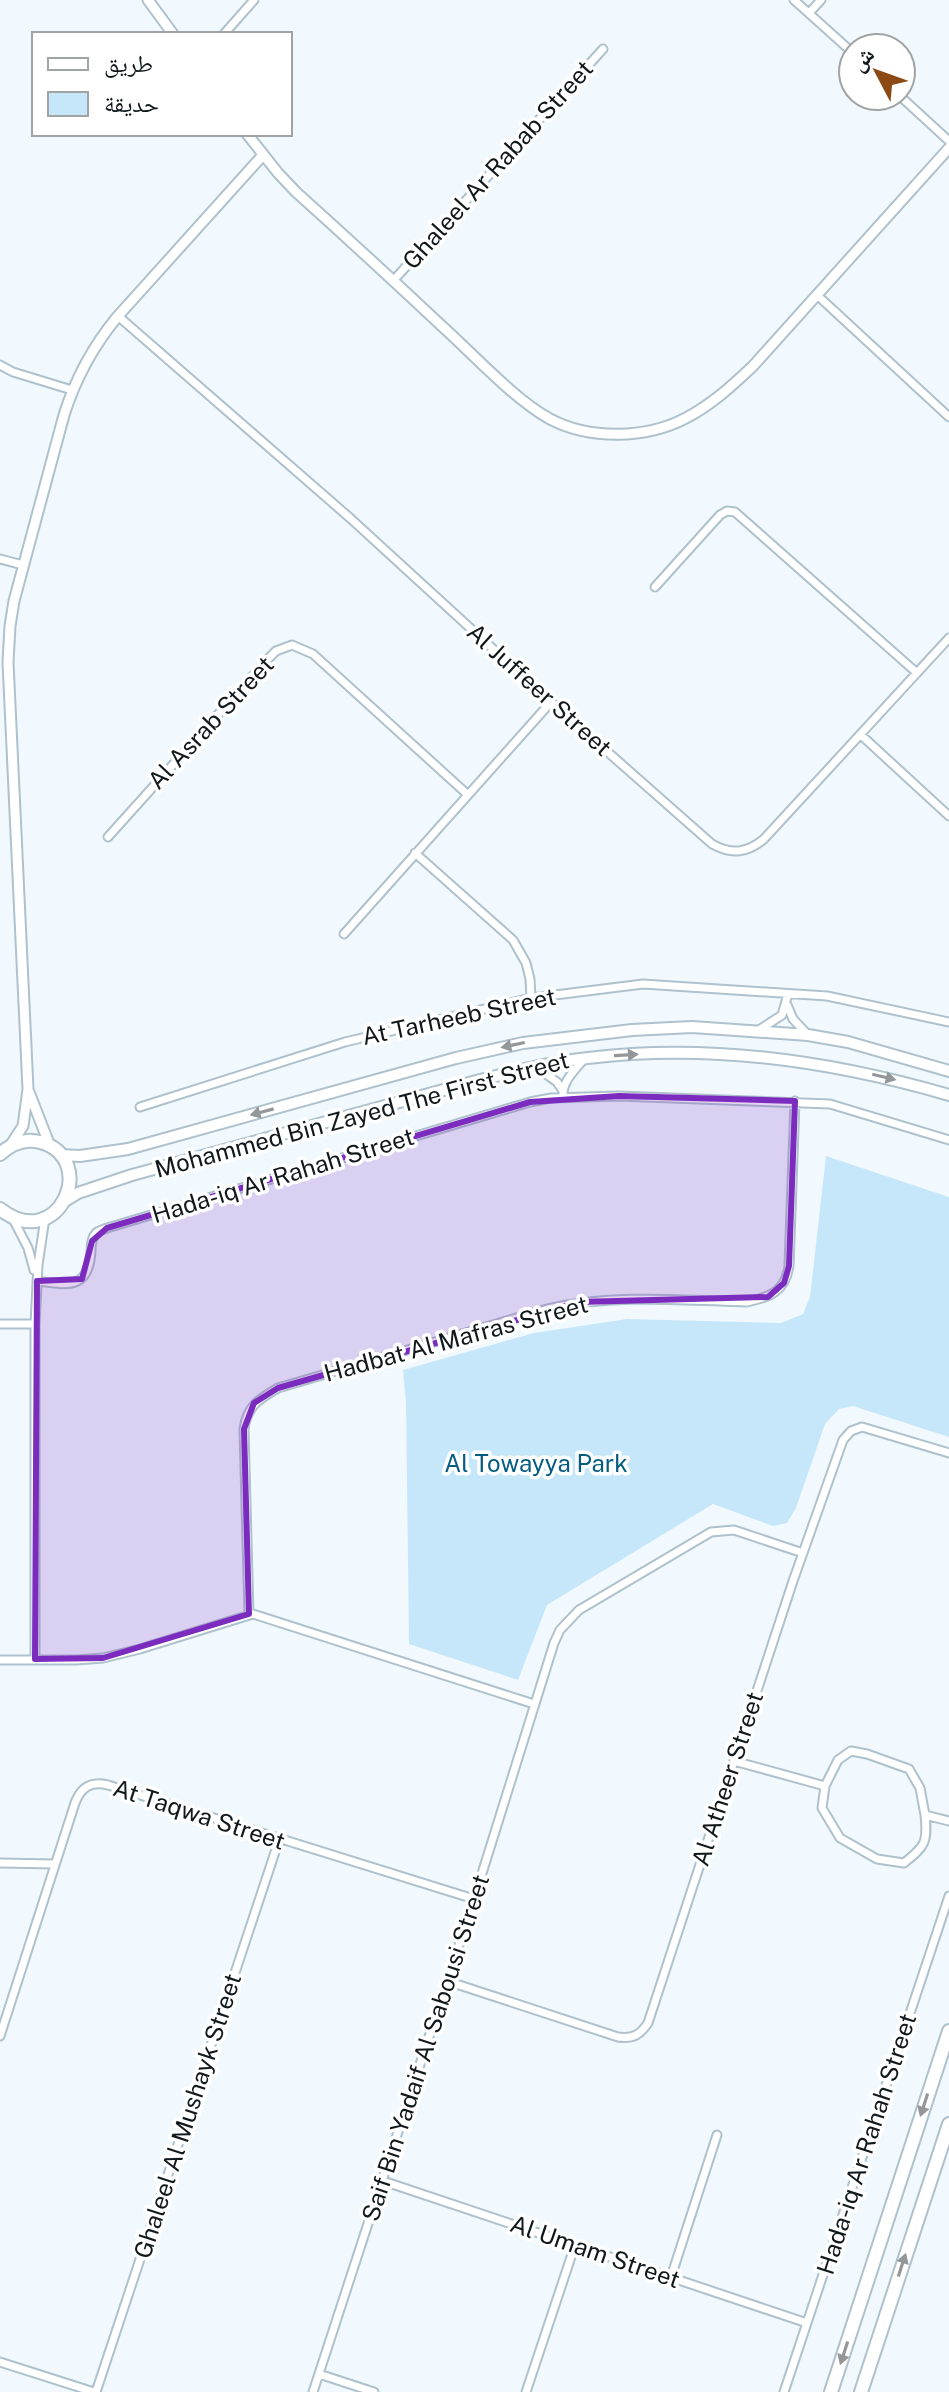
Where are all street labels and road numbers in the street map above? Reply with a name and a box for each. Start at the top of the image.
street label: Ghaleel Ar Rabab Street [396,54,598,274]
street label: Al Juffeer Street [462,617,617,761]
street label: Al Asrab Street [142,650,279,795]
street label: At Tarheeb Street [359,982,558,1050]
street label: Mohammed Bin Zayed The First Street [152,1045,572,1183]
street label: Hada-iq Ar Rahah Street [148,1122,417,1228]
street label: Hadbat Al Mafras Street [321,1289,591,1387]
street label: Al Atheer Street [686,1688,768,1869]
street label: At Taqwa Street [110,1773,289,1855]
street label: Saif Bin Yadaif Al Sabousi Street [356,1871,494,2225]
street label: Ghaleel Al Mushayk Street [128,1970,246,2262]
street label: Hada-iq Ar Rahah Street [811,2010,921,2278]
street label: Al Umam Street [507,2209,684,2293]

